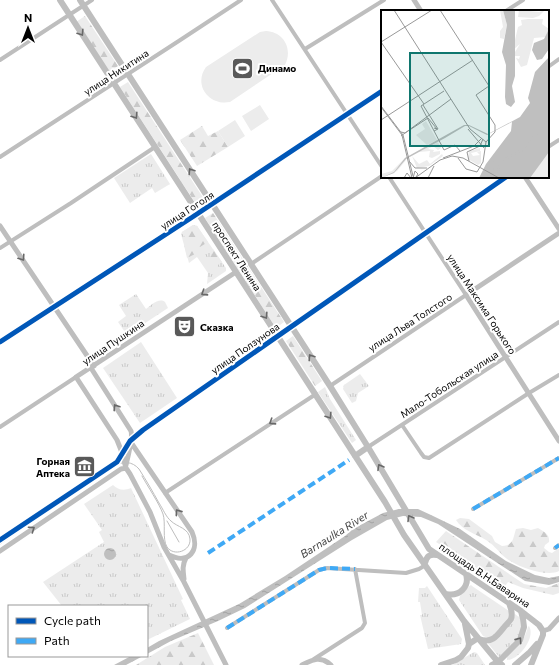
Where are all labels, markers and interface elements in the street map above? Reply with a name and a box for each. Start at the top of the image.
north arrow [8,8,48,48]
inset map [381,10,549,178]
text: N [24,11,32,24]
one-way arrow [76,29,84,36]
street label: улица Никитина [81,47,151,97]
sports icon: Динамо [230,55,256,81]
place label: Динамо [258,62,296,74]
one-way arrow [130,112,137,119]
one-way arrow [188,168,196,175]
street label: улица Гоголя [158,188,216,232]
street label: проспект Ленина [210,219,264,293]
street label: улица Максима Горького [445,252,519,356]
one-way arrow [17,254,25,261]
one-way arrow [201,289,208,296]
street label: улица Льва Толстого [366,290,454,354]
one-way arrow [260,312,267,319]
theatre icon: Сказка [172,314,198,340]
street label: улица Пушкина [80,317,146,367]
street label: улица Ползунова [209,320,281,376]
place label: Сказка [200,321,234,333]
street label: Мало-Тобольская улица [398,348,500,420]
one-way arrow [309,354,316,361]
one-way arrow [114,404,121,411]
one-way arrow [325,412,332,419]
one-way arrow [270,418,277,425]
museum icon: Горная Аптека [72,454,98,480]
place label: Горная Аптека [36,455,70,479]
one-way arrow [378,464,385,471]
water label: Barnaulka River [297,508,371,560]
one-way arrow [176,509,183,516]
one-way arrow [407,515,415,522]
one-way arrow [28,526,35,534]
street label: площадь В.Н.Баварина [437,540,533,610]
legend [8,605,148,657]
text: Cycle path [44,613,101,627]
text: Path [44,633,70,647]
one-way arrow [514,637,522,644]

